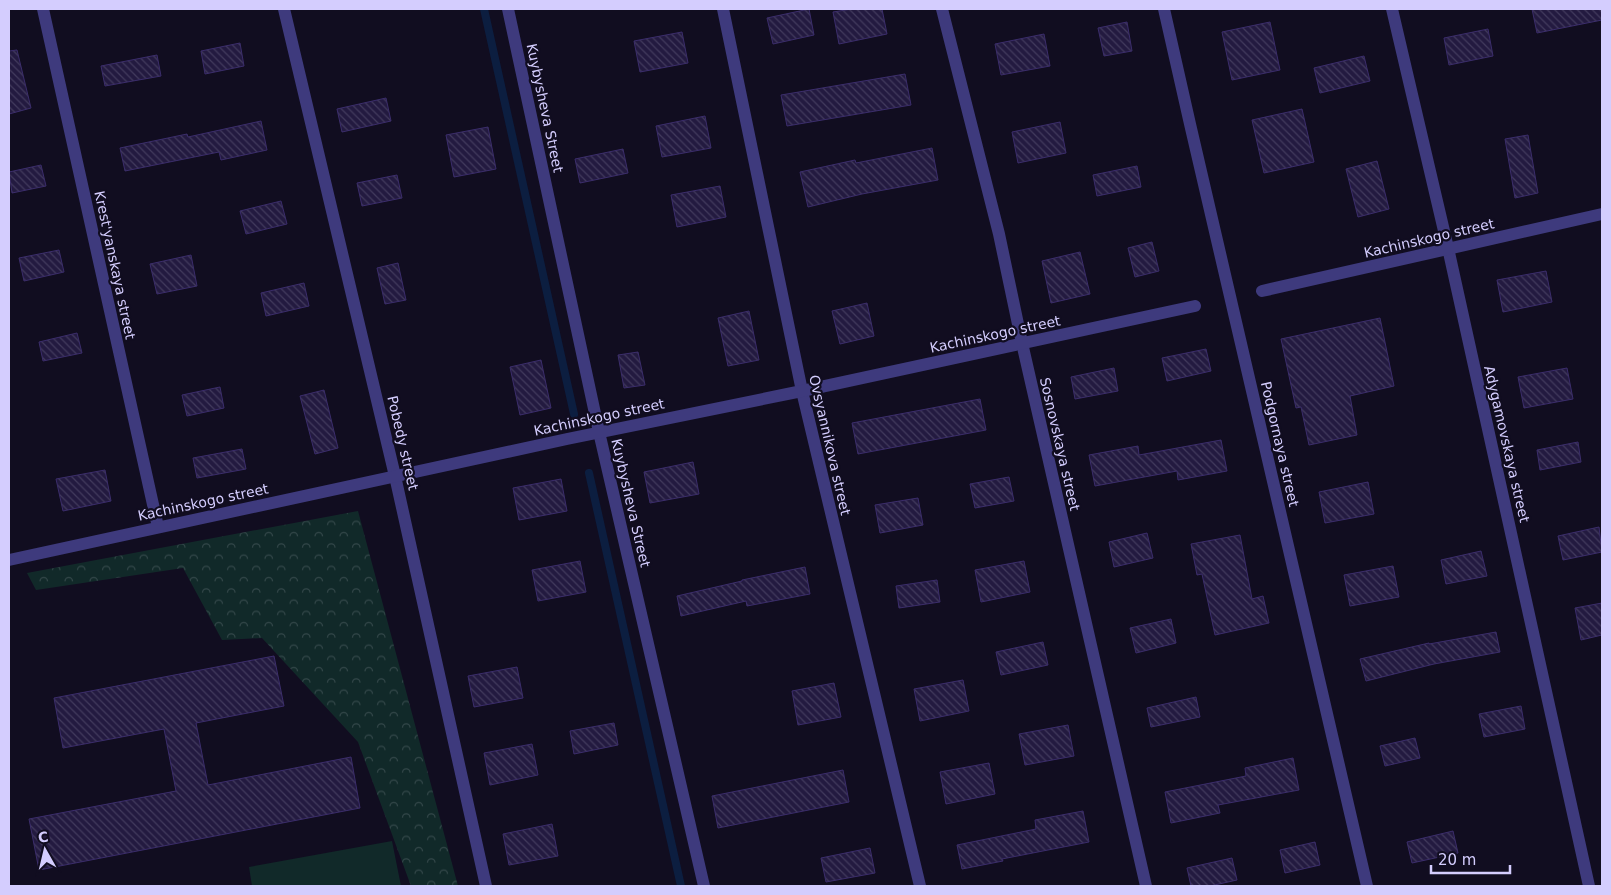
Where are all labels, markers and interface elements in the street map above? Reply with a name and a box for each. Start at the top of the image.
street label: Kuybysheva Street [524,42,567,174]
street label: Krest'yanskaya street [91,189,139,341]
street label: Kachinskogo street [1362,215,1496,261]
street label: Kachinskogo street [928,312,1062,356]
street label: Adygamovskaya street [1481,364,1533,524]
street label: Ovsyannikova street [806,373,854,517]
street label: Sosnovskaya street [1037,376,1083,513]
street label: Podgornaya street [1258,380,1302,509]
street label: Pobedy street [384,394,422,492]
street label: Kachinskogo street [532,395,666,439]
street label: Kuybysheva Street [608,437,654,569]
street label: Kachinskogo street [136,480,270,524]
north arrow [20,825,70,875]
text: С [37,828,49,846]
scale bar [1431,842,1510,874]
text: 20 m [1438,851,1476,869]

